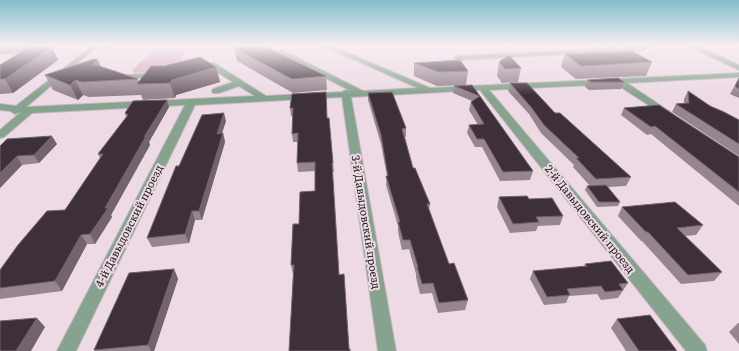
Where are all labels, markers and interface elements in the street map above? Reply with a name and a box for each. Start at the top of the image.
street label: 3-й Давыдовский проезд [348,154,386,290]
street label: 4-й Давыдовский проезд [90,161,166,290]
street label: 2-й Давыдовский проезд [542,161,640,276]

